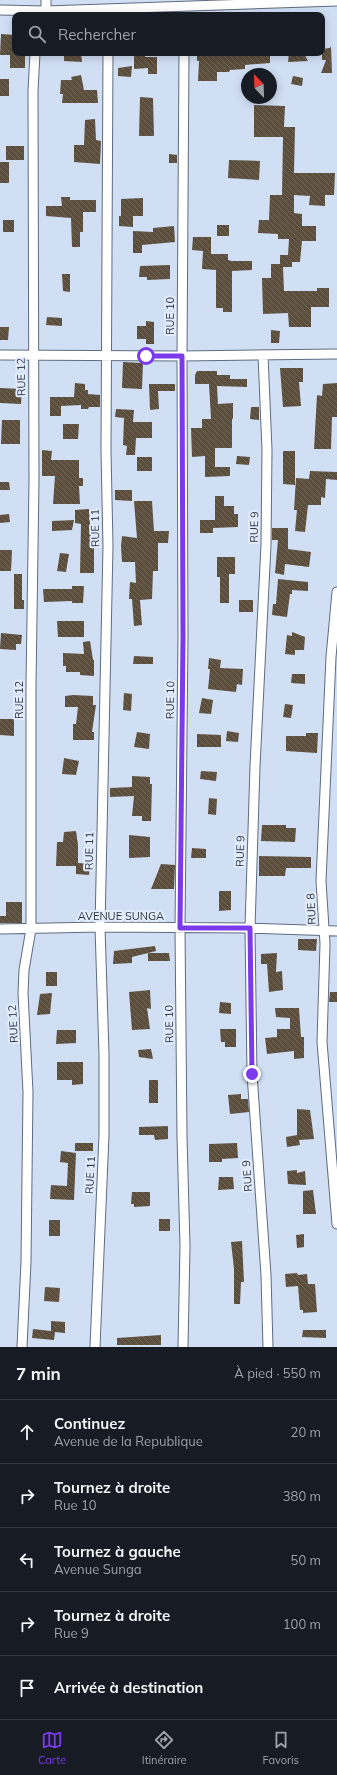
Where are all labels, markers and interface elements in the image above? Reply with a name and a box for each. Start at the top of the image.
search box [12,12,325,56]
icon: search [26,23,48,45]
text: Rechercher [58,25,136,44]
north arrow [241,68,277,104]
street label: RUE 10 [163,297,177,335]
route start [137,347,155,365]
street label: RUE 12 [14,357,28,396]
street label: RUE 11 [88,509,102,547]
street label: RUE 9 [247,511,261,543]
street label: RUE 10 [163,680,177,719]
street label: RUE 12 [12,681,26,719]
street label: RUE 11 [82,832,96,870]
street label: RUE 9 [232,835,248,867]
street label: RUE 8 [303,892,319,925]
street label: AVENUE SUNGA [78,909,164,923]
street label: RUE 12 [5,1004,21,1043]
street label: RUE 10 [162,1004,176,1043]
route end [243,1065,261,1083]
street label: RUE 11 [82,1156,98,1194]
street label: RUE 9 [239,1160,255,1192]
text: 7 min [16,1363,61,1384]
text: À pied · 550 m [234,1365,321,1381]
text: Continuez [54,1414,125,1433]
icon: ahead [16,1421,38,1443]
text: 20 m [291,1424,321,1440]
text: Avenue de la Republique [54,1433,203,1449]
text: Tournez à droite [54,1478,170,1497]
icon: right [16,1485,38,1507]
text: 380 m [283,1488,321,1504]
text: Rue 10 [54,1497,97,1513]
text: Tournez à gauche [54,1542,181,1561]
icon: left [16,1549,38,1571]
text: 50 m [291,1552,321,1568]
text: Avenue Sunga [54,1561,142,1577]
text: Tournez à droite [54,1606,170,1625]
icon: right [16,1613,38,1635]
text: 100 m [283,1616,321,1632]
text: Rue 9 [54,1625,89,1641]
icon: arrive [16,1677,38,1699]
text: Arrivée à destination [54,1678,203,1697]
tab: Carte [38,1729,66,1767]
tab: Itinéraire [142,1729,187,1767]
tab: Favoris [262,1729,299,1767]

